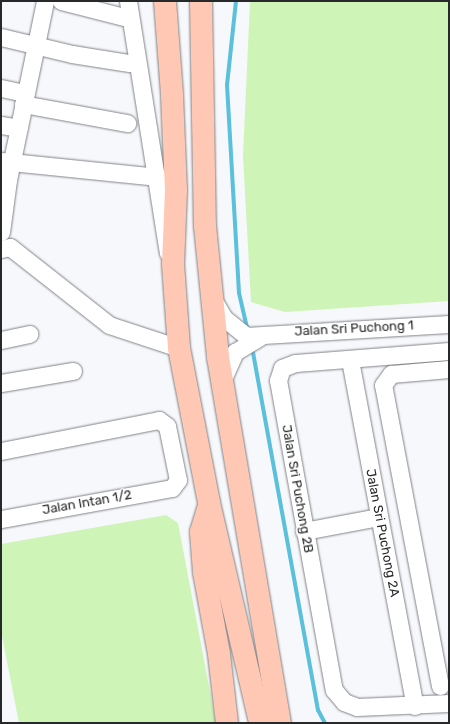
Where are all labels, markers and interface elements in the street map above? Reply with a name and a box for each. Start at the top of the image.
street label: Jalan Sri Puchong 1 [294,318,414,340]
street label: Jalan Sri Puchong 2B [278,424,316,554]
street label: Jalan Sri Puchong 2A [362,468,402,598]
street label: Jalan Intan 1/2 [41,487,133,519]

